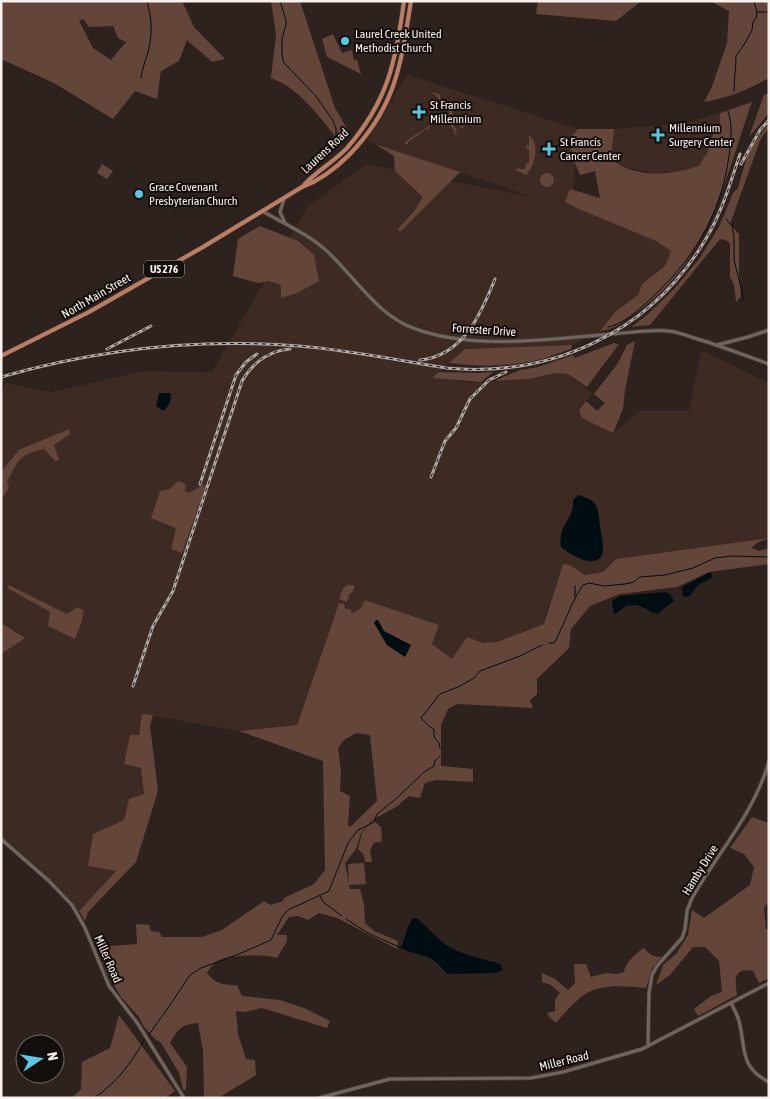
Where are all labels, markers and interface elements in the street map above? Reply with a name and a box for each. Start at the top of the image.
place label: Laurel Creek United Methodist Church [355,27,442,55]
marker: Laurel Creek United Methodist Church [339,35,351,47]
place label: St Francis Millennium [430,98,481,126]
marker: St Francis Millennium [412,105,426,119]
place label: Millennium Surgery Center [669,121,733,149]
street label: Laurens Road [298,126,352,176]
marker: Millennium Surgery Center [651,128,665,142]
place label: St Francis Cancer Center [560,135,621,163]
marker: St Francis Cancer Center [542,142,556,156]
place label: Grace Covenant Presbyterian Church [149,180,238,208]
marker: Grace Covenant Presbyterian Church [133,188,145,200]
road number: US 276 [144,260,184,278]
street label: North Main Street [59,270,133,321]
street label: Forrester Drive [451,321,517,339]
street label: Hamby Drive [679,842,721,898]
street label: Miller Road [91,933,125,985]
north arrow [15,1034,65,1084]
street label: Miller Road [538,1048,590,1074]
text: N [44,1051,61,1062]

